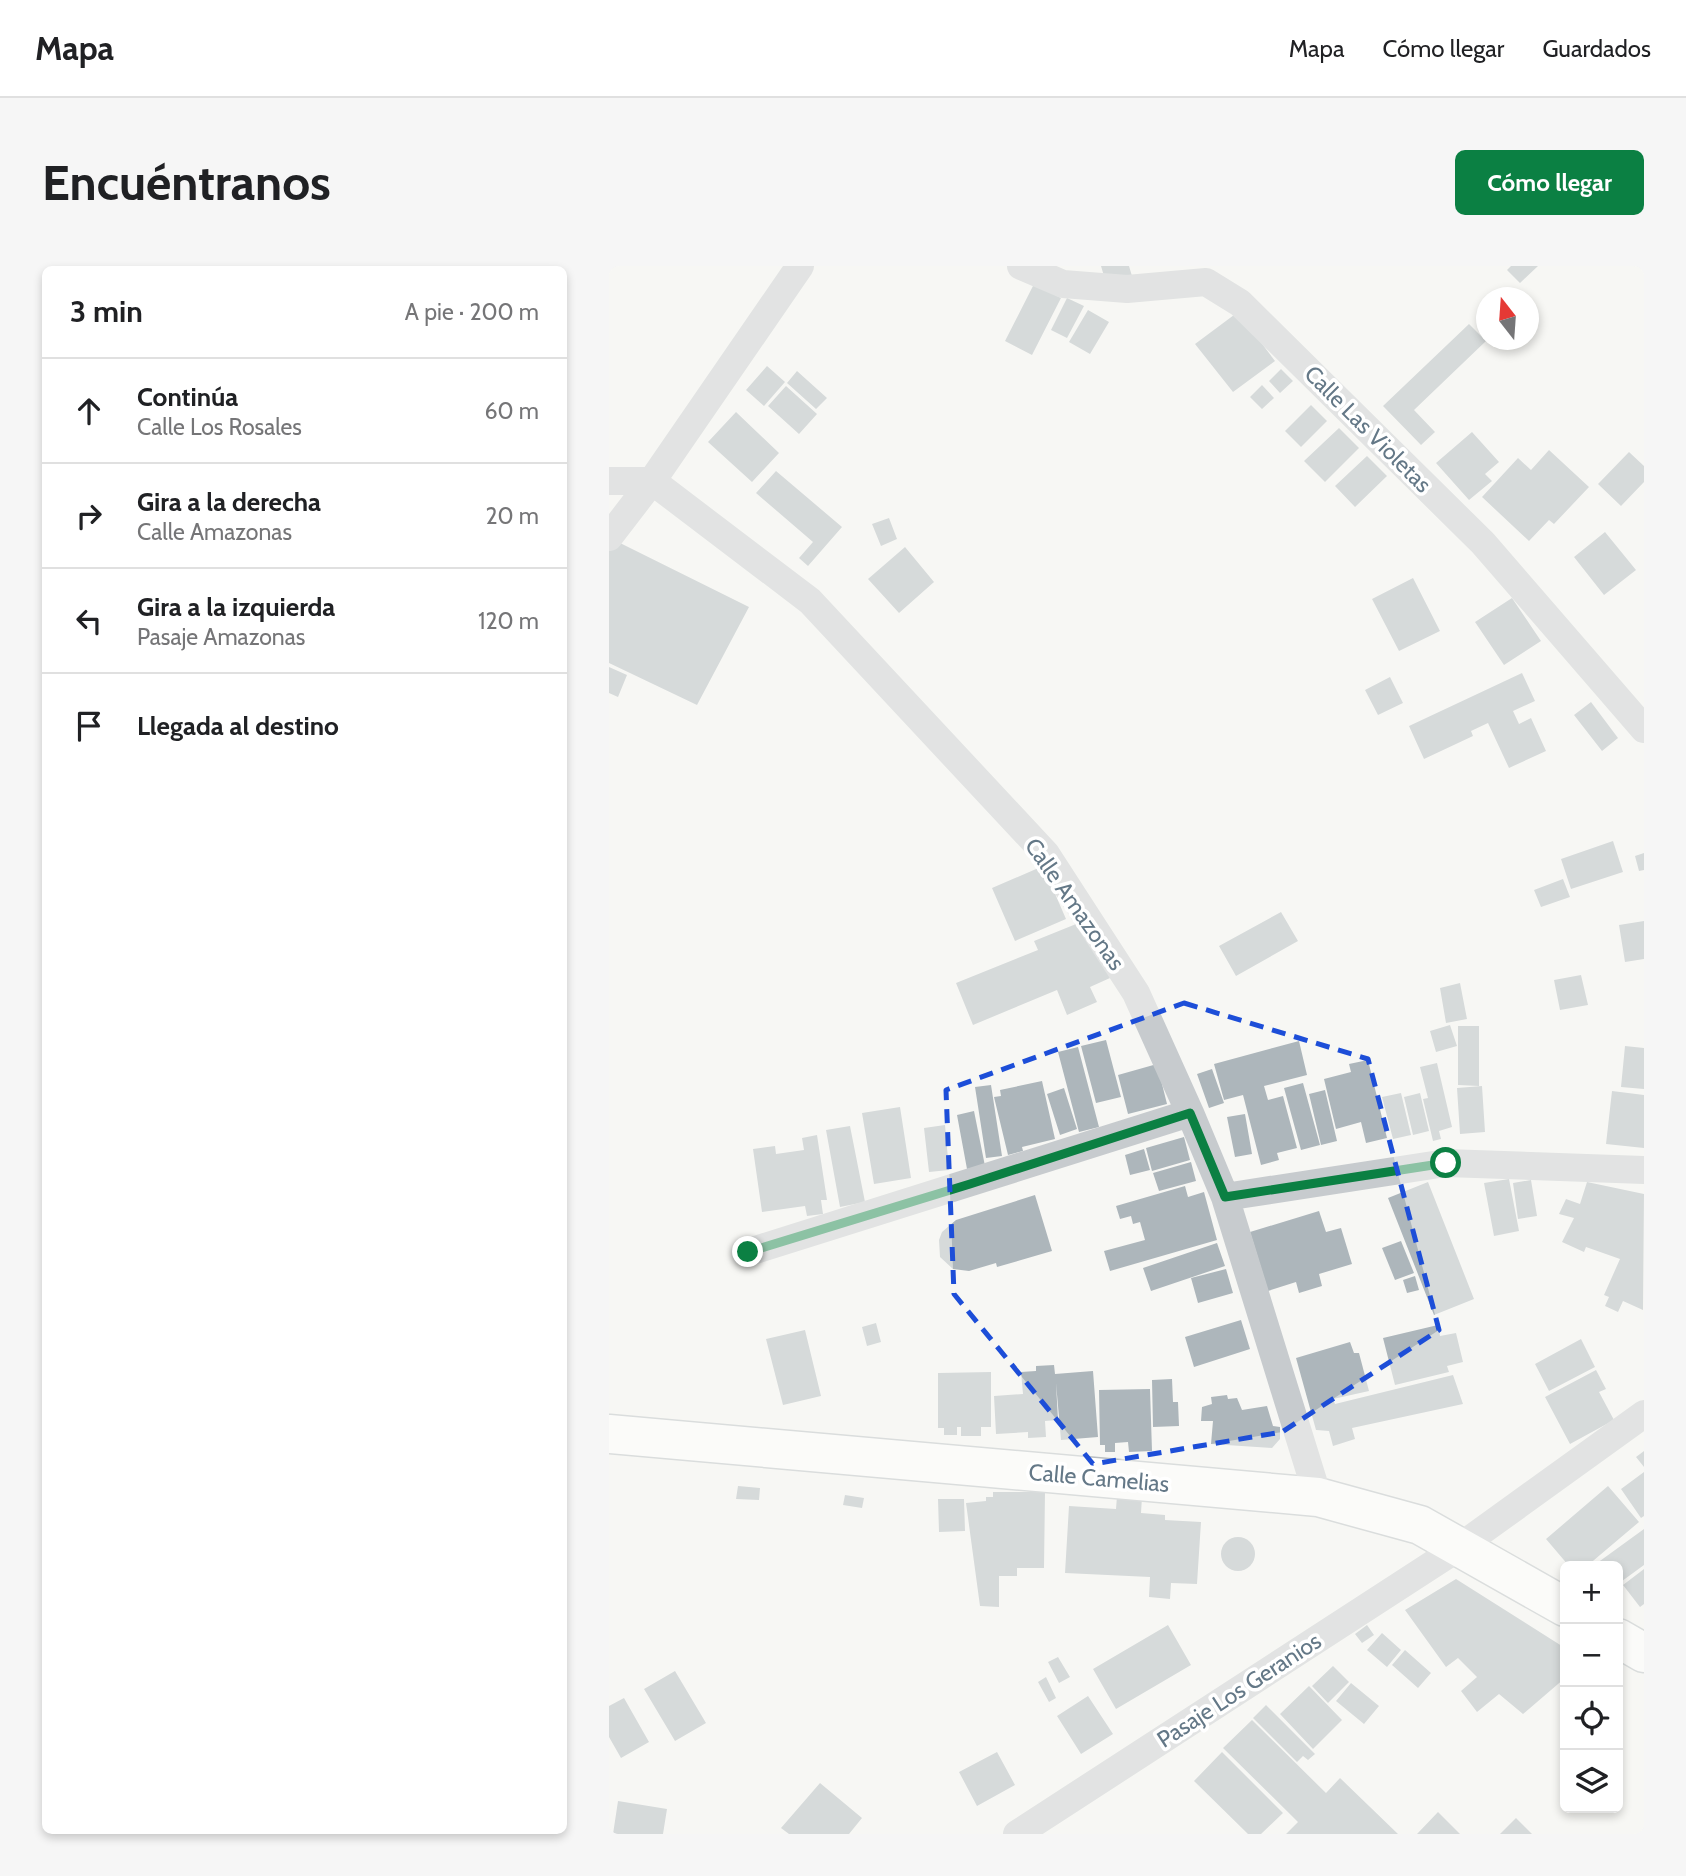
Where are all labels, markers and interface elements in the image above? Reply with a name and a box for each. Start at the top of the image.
text: Mapa [35,28,114,68]
text: Mapa [1289,34,1345,63]
text: Cómo llegar [1383,34,1504,63]
text: Guardados [1542,34,1651,63]
button: Cómo llegar [1455,150,1644,215]
text: Encuéntranos [42,153,331,212]
north arrow [1476,287,1539,350]
text: 3 min [70,293,143,330]
text: A pie · 200 m [405,298,539,326]
street label: Calle Las Violetas [1299,360,1437,498]
text: Continúa [137,381,238,413]
icon: ahead [70,392,108,430]
text: 60 m [485,397,539,425]
text: Calle Los Rosales [137,413,302,441]
text: Gira a la derecha [137,486,321,518]
icon: right [70,497,108,535]
text: 20 m [486,502,539,530]
text: Calle Amazonas [137,518,292,546]
text: Gira a la izquierda [137,591,335,623]
icon: left [70,602,108,640]
text: 120 m [478,607,539,635]
text: Pasaje Amazonas [137,623,305,651]
icon: arrive [70,707,108,745]
text: Llegada al destino [137,710,339,742]
street label: Calle Amazonas [1019,833,1131,975]
route start [1430,1147,1461,1178]
route end [732,1236,763,1267]
street label: Calle Camelias [1028,1458,1170,1498]
map controls [1560,1561,1623,1813]
button: + [1560,1561,1623,1624]
button: − [1560,1624,1623,1687]
street label: Pasaje Los Geranios [1152,1626,1326,1754]
button: locate [1560,1687,1623,1750]
button: layers [1560,1750,1623,1813]

